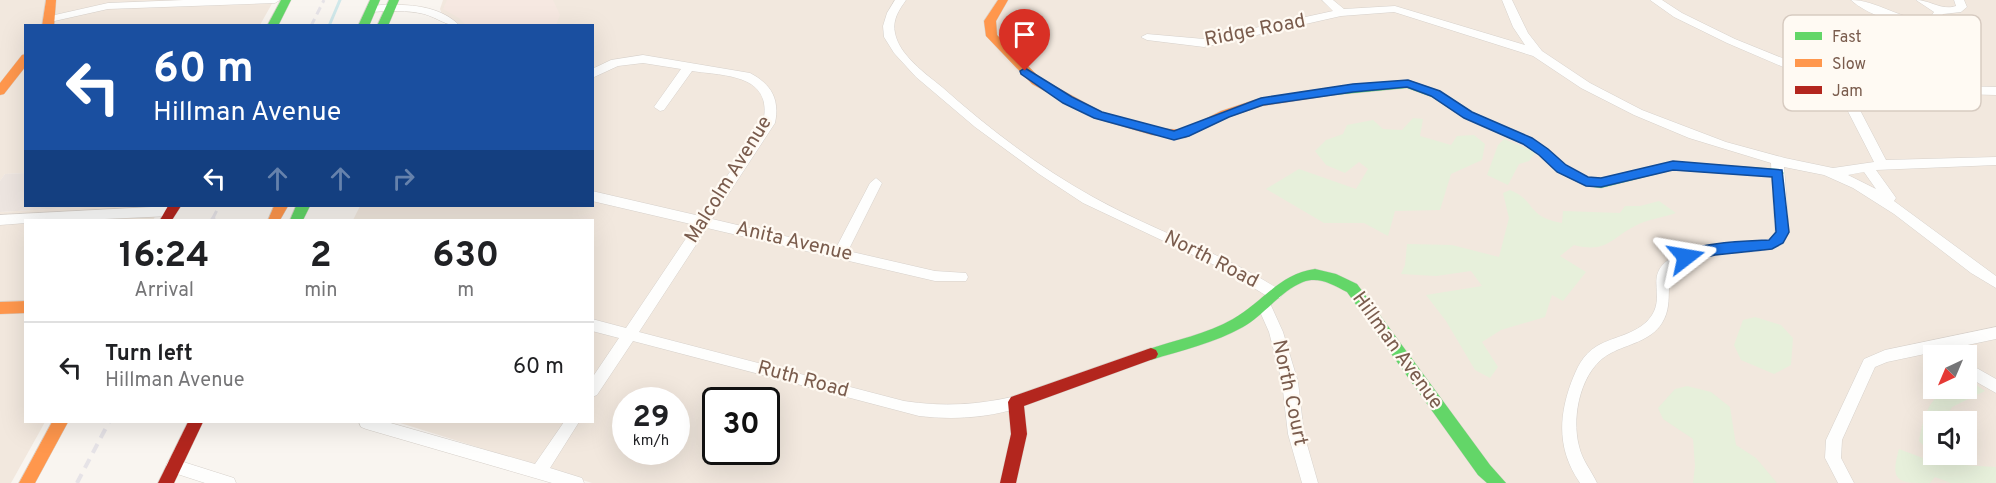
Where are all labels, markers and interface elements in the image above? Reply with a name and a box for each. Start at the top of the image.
street label: Ridge Road [1202,8,1308,54]
pin [999,9,1050,71]
legend [1783,15,1981,111]
icon: arrive [1008,18,1041,51]
text: Fast [1832,28,1862,48]
text: 60 m [153,44,254,97]
icon: left [54,48,132,126]
text: Slow [1832,55,1866,75]
text: Jam [1832,82,1863,102]
text: Hillman Avenue [153,96,341,130]
street label: Malcolm Avenue [679,111,779,249]
icon: left [198,162,231,195]
icon: ahead [261,162,294,195]
icon: ahead [324,162,357,195]
icon: right [387,162,420,195]
street label: Anita Avenue [733,216,855,268]
street label: North Road [1159,225,1263,295]
position arrow [1654,225,1718,289]
text: 16:24 [119,234,209,280]
text: 2 [310,234,332,280]
text: 630 [432,234,499,280]
text: Arrival [134,278,194,304]
text: min [304,278,337,304]
text: m [457,278,474,304]
street label: Hillman Avenue [1346,287,1448,415]
street label: North Court [1265,338,1313,448]
text: Turn left [105,341,193,368]
north arrow [1923,345,1977,399]
map controls [1923,345,1977,465]
icon: left [54,351,87,384]
text: 60 m [513,354,564,381]
street label: Ruth Road [754,355,852,405]
text: Hillman Avenue [105,368,244,394]
speed limit sign: 30 [702,387,780,465]
text: 29 [633,400,669,437]
button: sound [1923,411,1977,465]
text: km/h [633,432,669,451]

